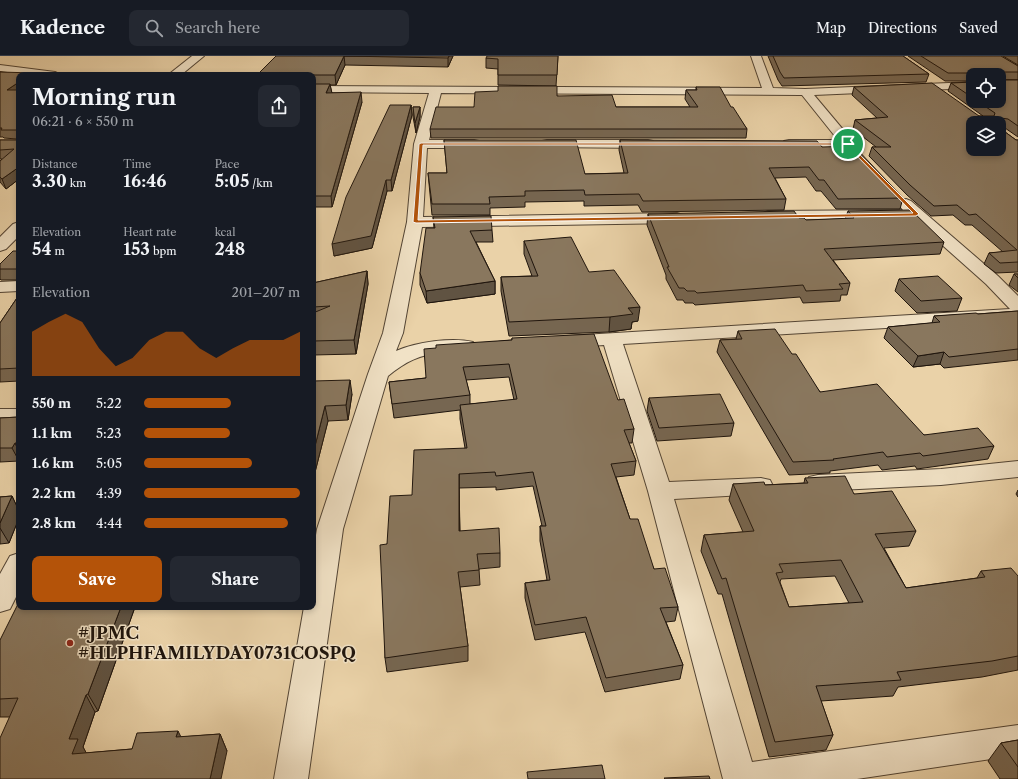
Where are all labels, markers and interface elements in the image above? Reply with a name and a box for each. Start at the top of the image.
search box [129,10,409,46]
text: Kadence [20,16,105,39]
icon: search [143,17,165,39]
text: Search here [175,18,260,37]
text: Map [816,19,846,37]
text: Directions [868,19,937,37]
text: Saved [959,19,998,37]
map controls [966,68,1006,156]
button: locate [966,68,1006,108]
text: Morning run [32,84,176,111]
button: share [258,85,300,127]
text: 06:21 · 6 × 550 m [32,113,134,129]
button: layers [966,116,1006,156]
pin [831,127,865,161]
icon: arrive [837,133,859,155]
text: Distance [32,157,78,171]
text: Time [123,157,151,171]
text: Pace [215,157,240,171]
text: 3.30 [32,171,67,191]
text: 16:46 [123,171,166,191]
text: 5:05 [215,171,249,191]
text: km [67,176,86,190]
text: /km [249,176,273,190]
text: Elevation [32,225,81,239]
text: Heart rate [123,225,176,239]
text: kcal [215,225,235,239]
text: 54 [32,239,51,259]
text: 153 [123,239,150,259]
text: 248 [215,239,245,259]
text: m [51,244,65,258]
text: bpm [150,244,177,258]
text: Elevation [32,284,90,300]
text: 201–207 m [231,284,300,300]
text: 550 m [32,395,71,411]
text: 5:22 [96,395,122,411]
text: 1.1 km [32,425,72,441]
text: 5:23 [96,425,121,441]
text: 1.6 km [32,455,74,471]
text: 5:05 [96,455,122,471]
text: 2.2 km [32,485,76,501]
text: 4:39 [96,485,122,501]
text: 2.8 km [32,515,76,531]
text: 4:44 [96,515,122,531]
button: Save [32,556,162,602]
button: Share [170,556,300,602]
place label: #JPMC #HLPHFAMILYDAY0731COSPQ [78,623,356,663]
marker: #JPMC #HLPHFAMILYDAY0731COSPQ [65,638,75,648]

